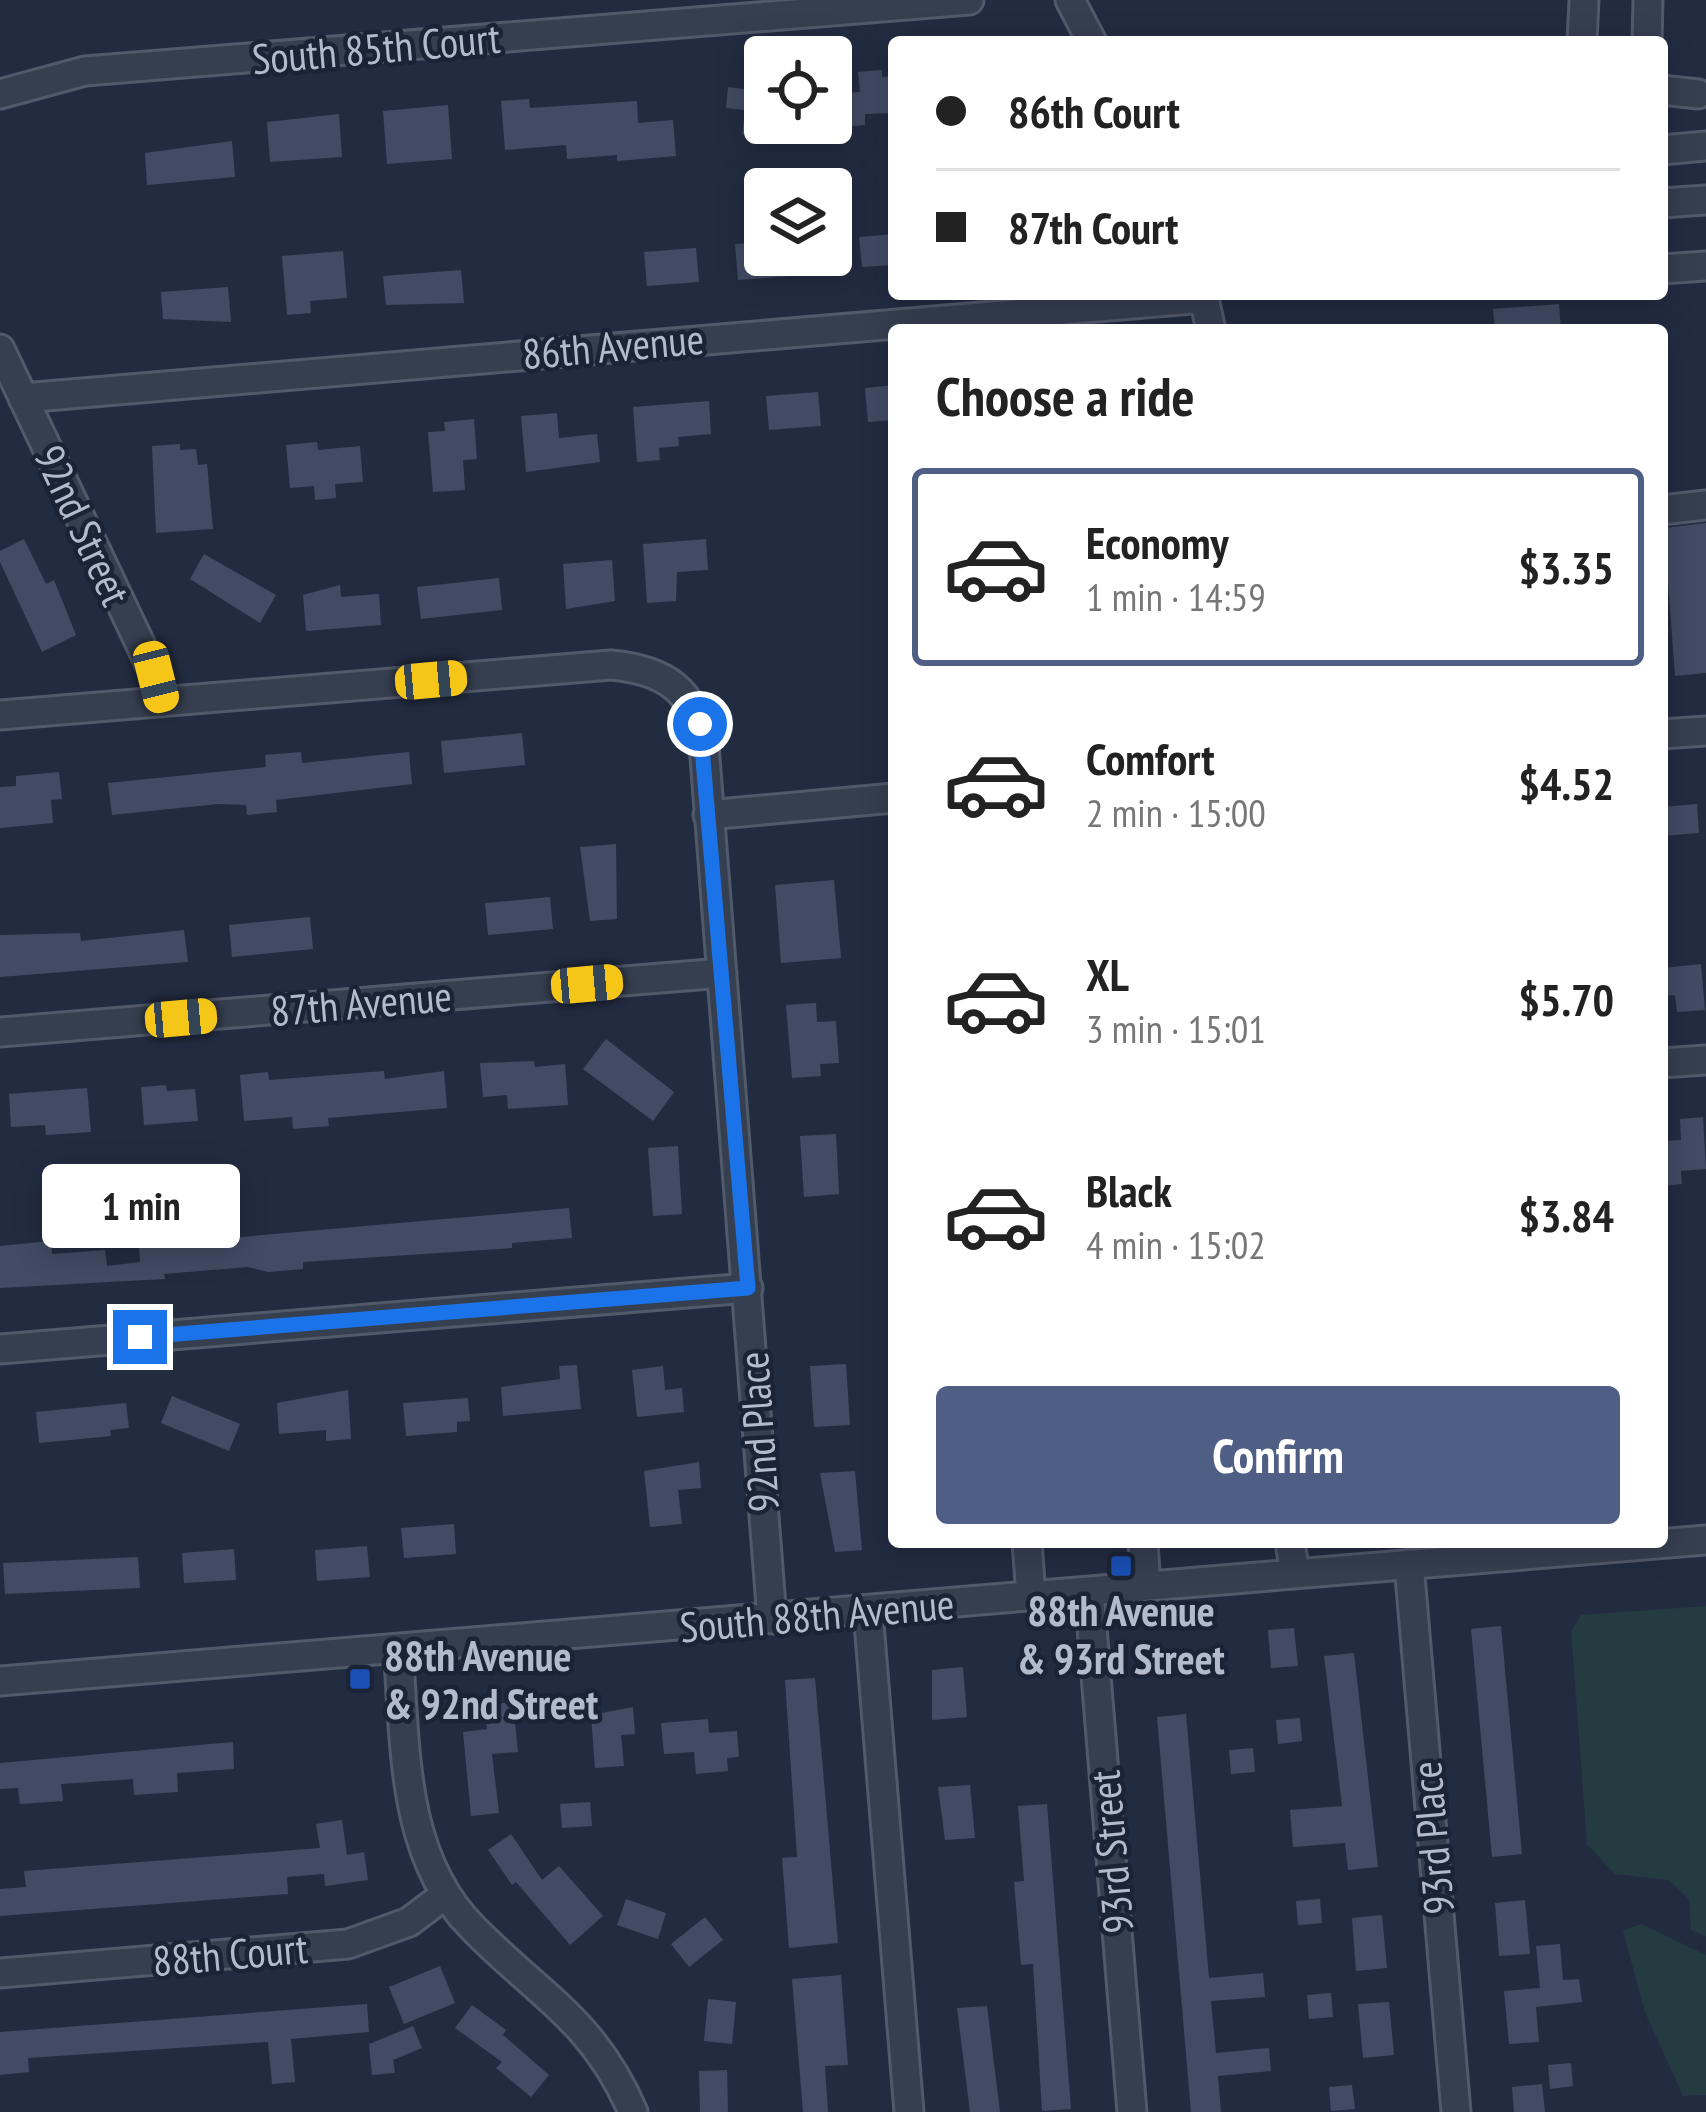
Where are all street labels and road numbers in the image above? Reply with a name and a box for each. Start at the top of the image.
street label: South 85th Court [250,10,503,86]
street label: 86th Avenue [520,311,706,381]
street label: 92nd Street [22,436,144,614]
street label: 87th Avenue [268,968,454,1038]
street label: 92nd Place [725,1350,791,1514]
street label: South 88th Avenue [678,1576,956,1654]
street label: 93rd Place [1398,1759,1466,1917]
street label: 93rd Street [1076,1768,1146,1936]
street label: 88th Court [150,1920,310,1988]

